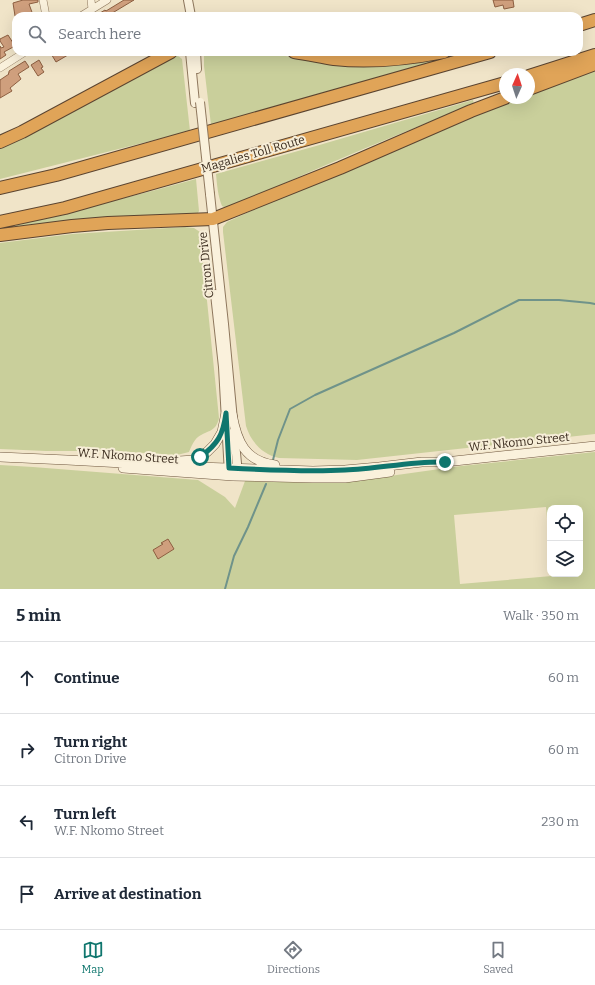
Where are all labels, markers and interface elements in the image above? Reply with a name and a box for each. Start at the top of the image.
search box [12,12,583,56]
icon: search [26,23,48,45]
text: Search here [58,25,141,43]
north arrow [499,68,535,104]
street label: Magalies Toll Route [200,132,306,176]
street label: Citron Drive [196,231,216,299]
street label: W.F. Nkomo Street [468,430,571,454]
street label: W.F. Nkomo Street [77,445,180,467]
route start [191,448,209,466]
route end [436,453,454,471]
map controls [547,505,583,577]
button: locate [547,505,583,541]
button: layers [547,541,583,577]
text: 5 min [16,605,61,626]
text: Walk · 350 m [503,608,579,623]
icon: ahead [16,667,38,689]
text: Continue [54,669,120,687]
text: 60 m [548,670,579,685]
text: Turn right [54,733,127,751]
icon: right [16,739,38,761]
text: 60 m [548,742,579,757]
text: Citron Drive [54,751,126,766]
text: Turn left [54,805,116,823]
icon: left [16,811,38,833]
text: 230 m [541,814,579,829]
text: W.F. Nkomo Street [54,823,164,838]
icon: arrive [16,883,38,905]
text: Arrive at destination [54,885,201,903]
tab: Map [82,939,104,976]
tab: Directions [267,939,320,976]
tab: Saved [483,939,513,976]

